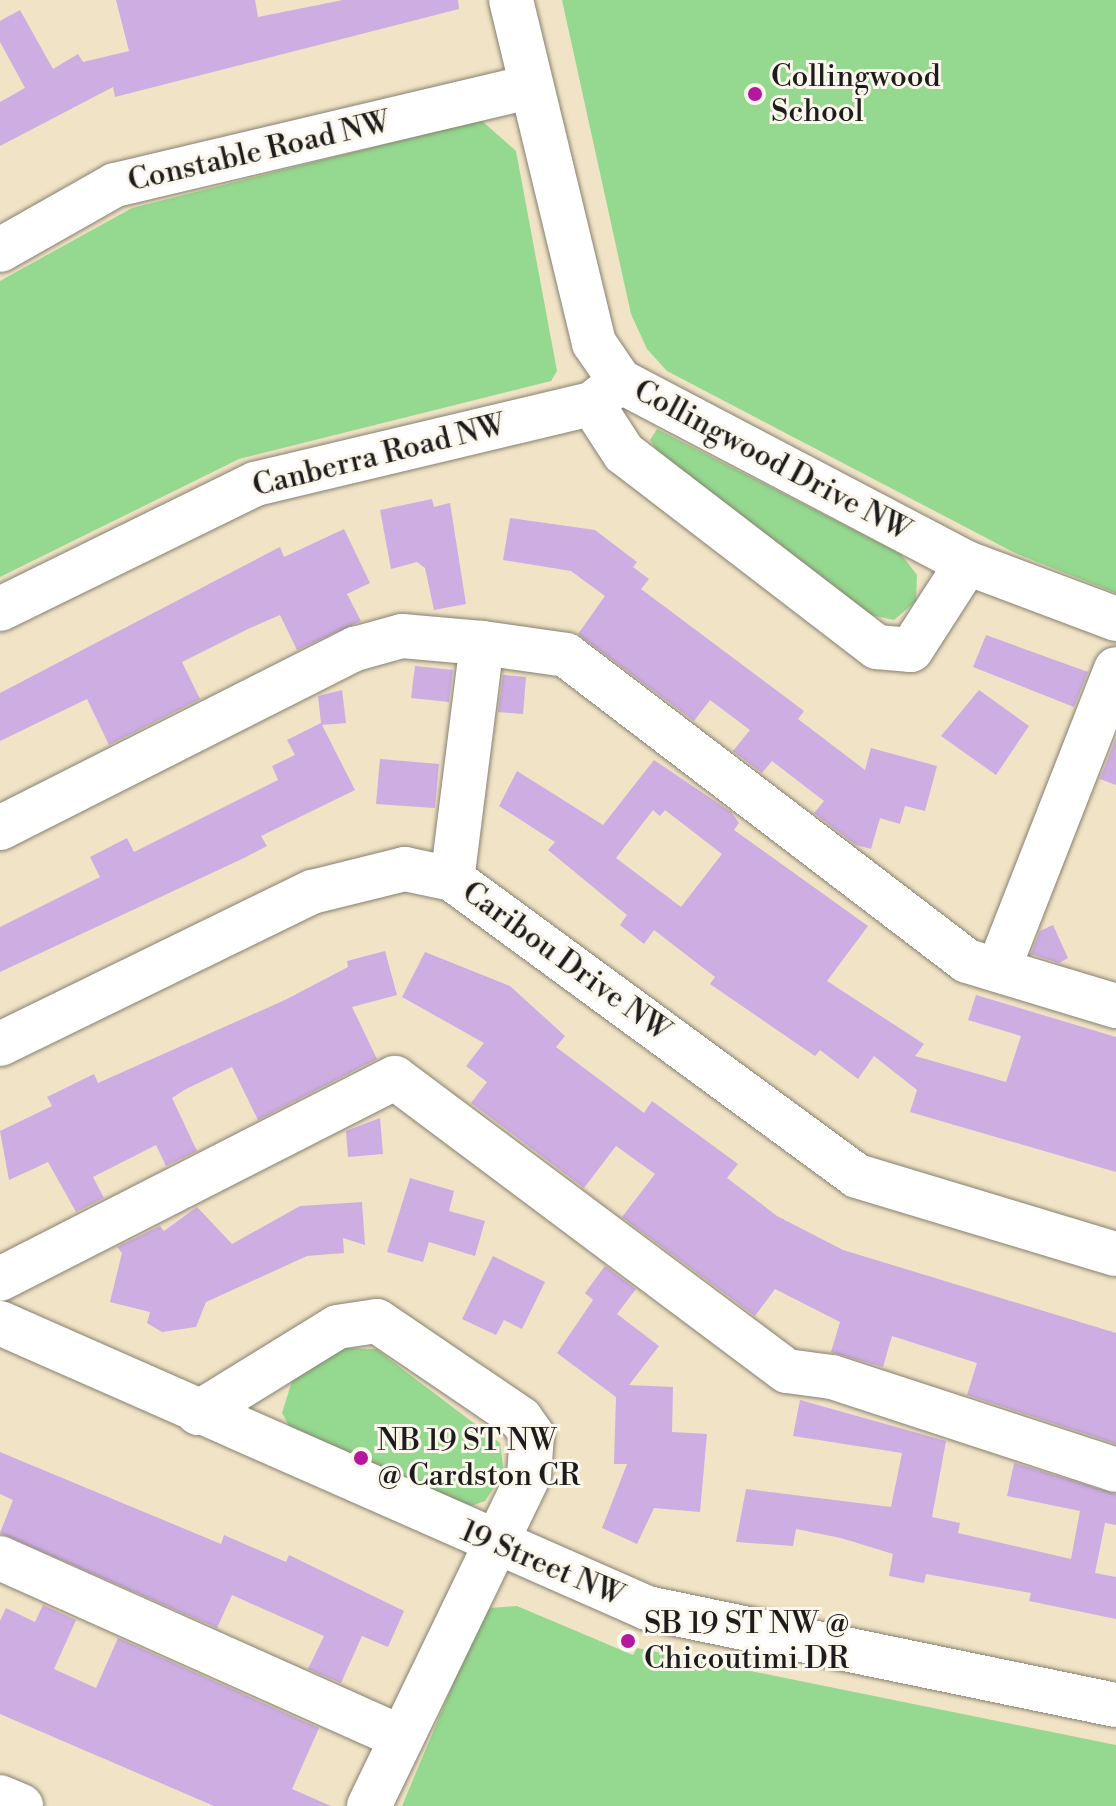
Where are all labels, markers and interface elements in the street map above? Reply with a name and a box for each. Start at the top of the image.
place label: Collingwood School [771,59,941,130]
marker: Collingwood School [746,85,764,103]
street label: Constable Road NW [125,104,393,200]
street label: Collingwood Drive NW [628,373,916,549]
street label: Canberra Road NW [249,407,509,505]
street label: Caribou Drive NW [455,874,677,1050]
place label: NB 19 ST NW @ Cardston CR [377,1423,580,1494]
marker: NB 19 ST NW @ Cardston CR [352,1449,370,1467]
street label: 19 Street NW [455,1514,629,1614]
place label: SB 19 ST NW @ Chicoutimi DR [644,1606,850,1676]
marker: SB 19 ST NW @ Chicoutimi DR [619,1632,637,1650]

